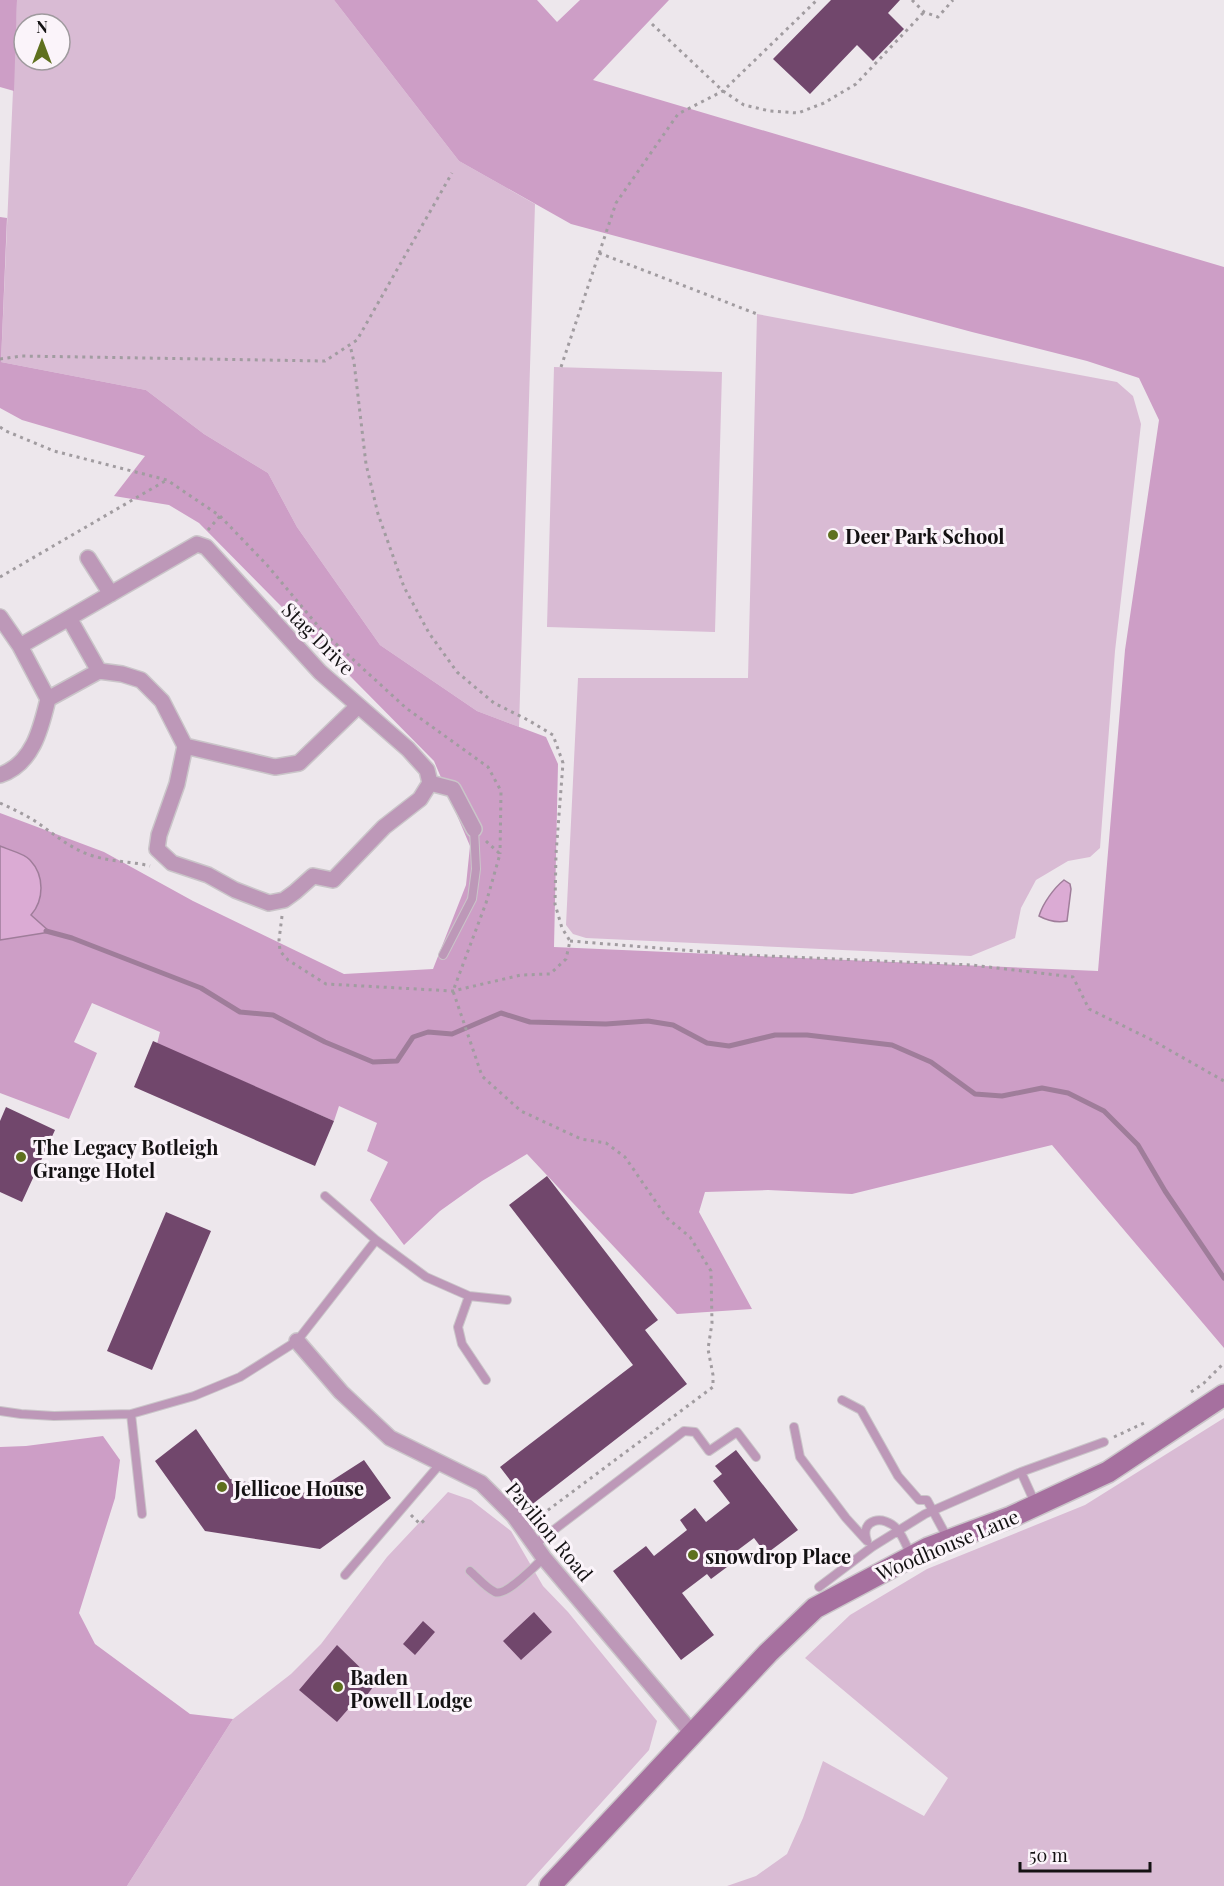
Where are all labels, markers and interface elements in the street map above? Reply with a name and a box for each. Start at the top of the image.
north arrow [12,12,72,72]
text: N [36,16,48,37]
place label: Deer Park School [845,522,1005,549]
marker: Deer Park School [826,528,840,542]
street label: Stag Drive [277,596,361,680]
place label: The Legacy Botleigh Grange Hotel [33,1133,218,1183]
marker: The Legacy Botleigh Grange Hotel [14,1150,28,1164]
place label: Jellicoe House [233,1474,364,1501]
street label: Pavilion Road [500,1476,600,1587]
marker: Jellicoe House [215,1480,229,1494]
street label: Woodhouse Lane [871,1502,1022,1587]
place label: snowdrop Place [705,1542,851,1569]
marker: snowdrop Place [686,1548,700,1562]
place label: Baden Powell Lodge [350,1663,473,1713]
marker: Baden Powell Lodge [331,1680,345,1694]
scale bar [1020,1835,1150,1873]
text: 50 m [1029,1843,1068,1867]

